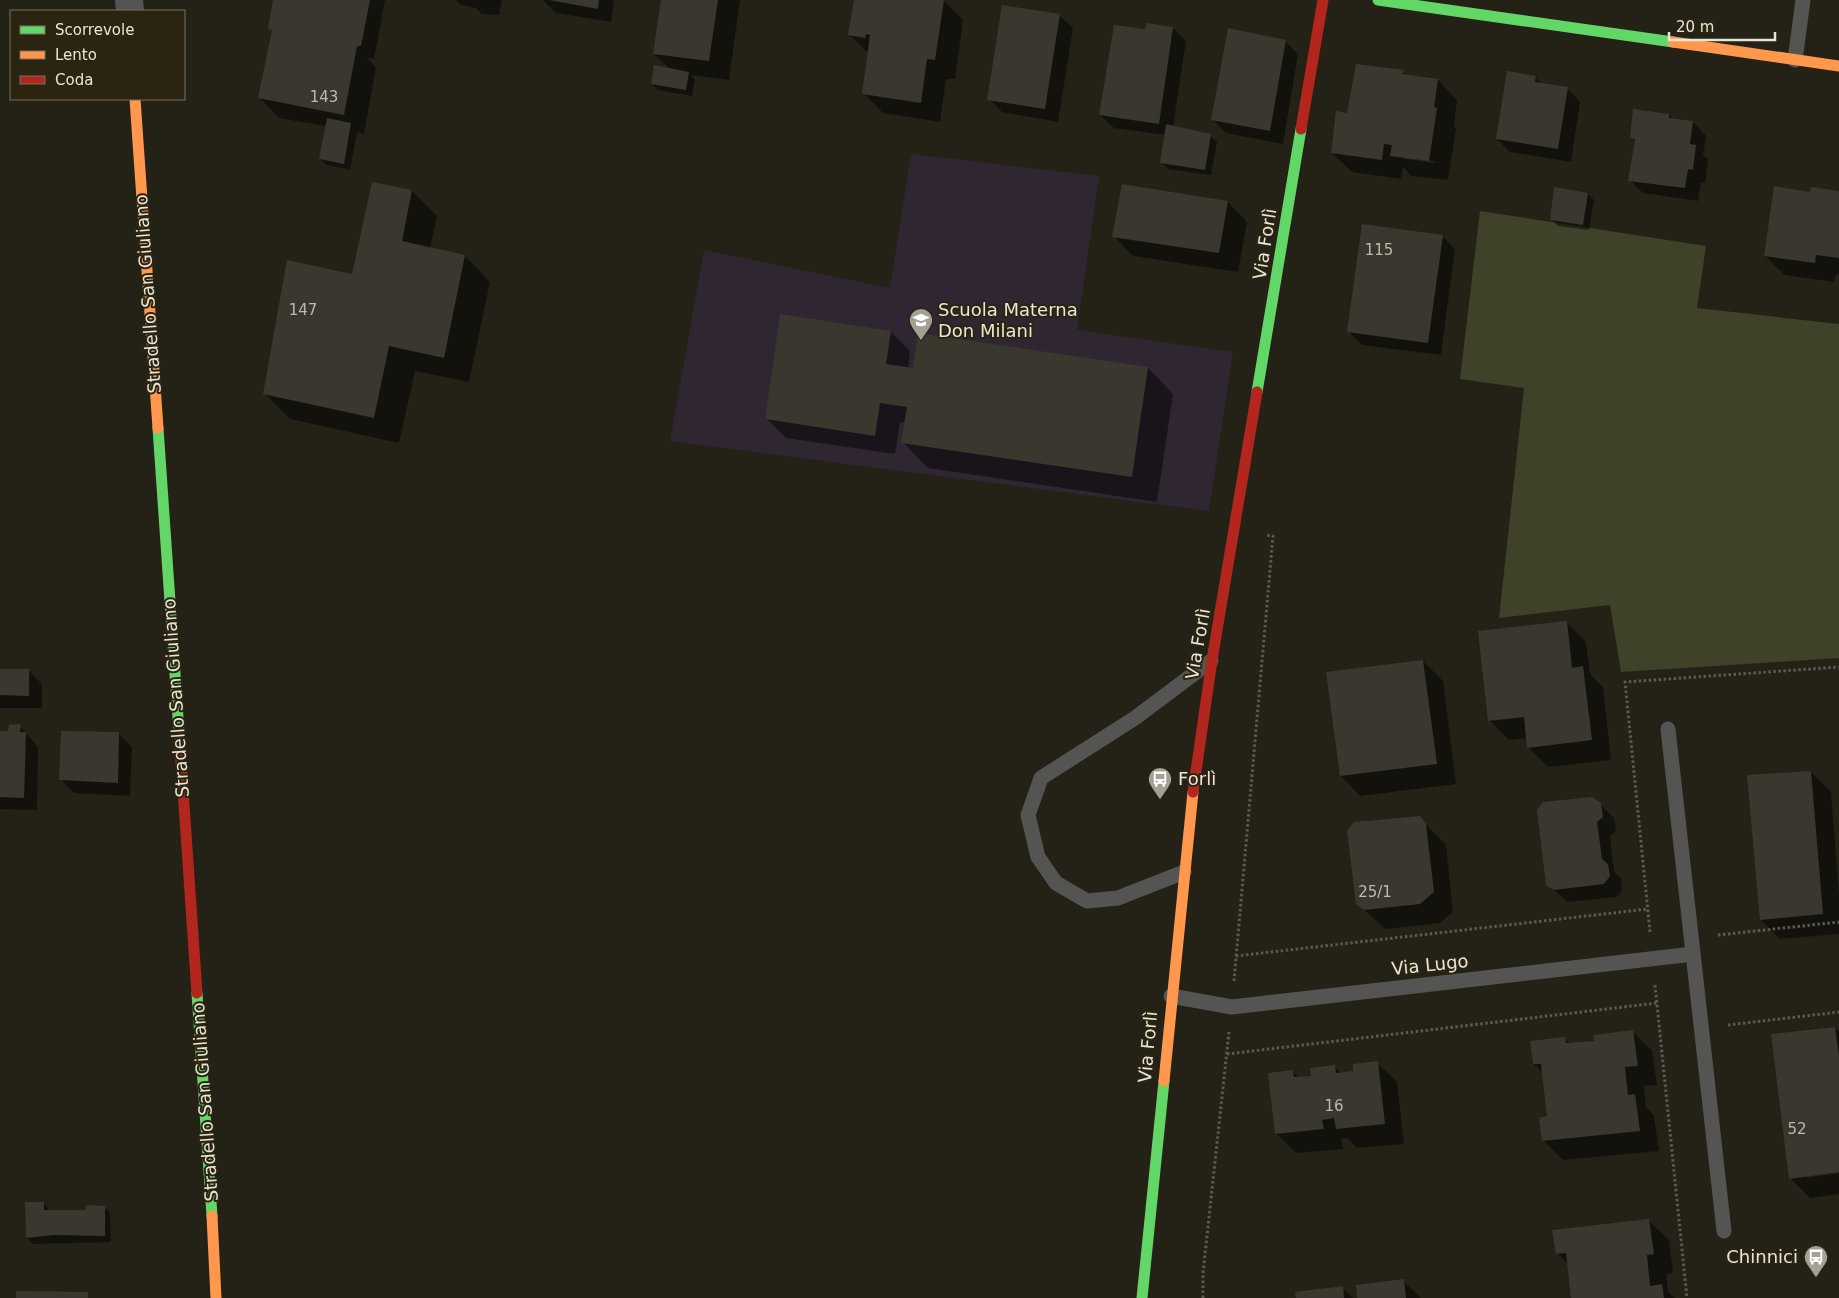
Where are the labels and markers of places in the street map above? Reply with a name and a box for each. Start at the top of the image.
place label: Scuola Materna Don Milani [938,299,1078,341]
school or university icon: Scuola Materna Don Milani [908,307,934,341]
bus stop icon: Forlì [1147,766,1173,800]
place label: Forlì [1178,768,1216,789]
bus stop icon: Chinnici [1803,1244,1829,1278]
place label: Chinnici [1726,1246,1798,1267]

